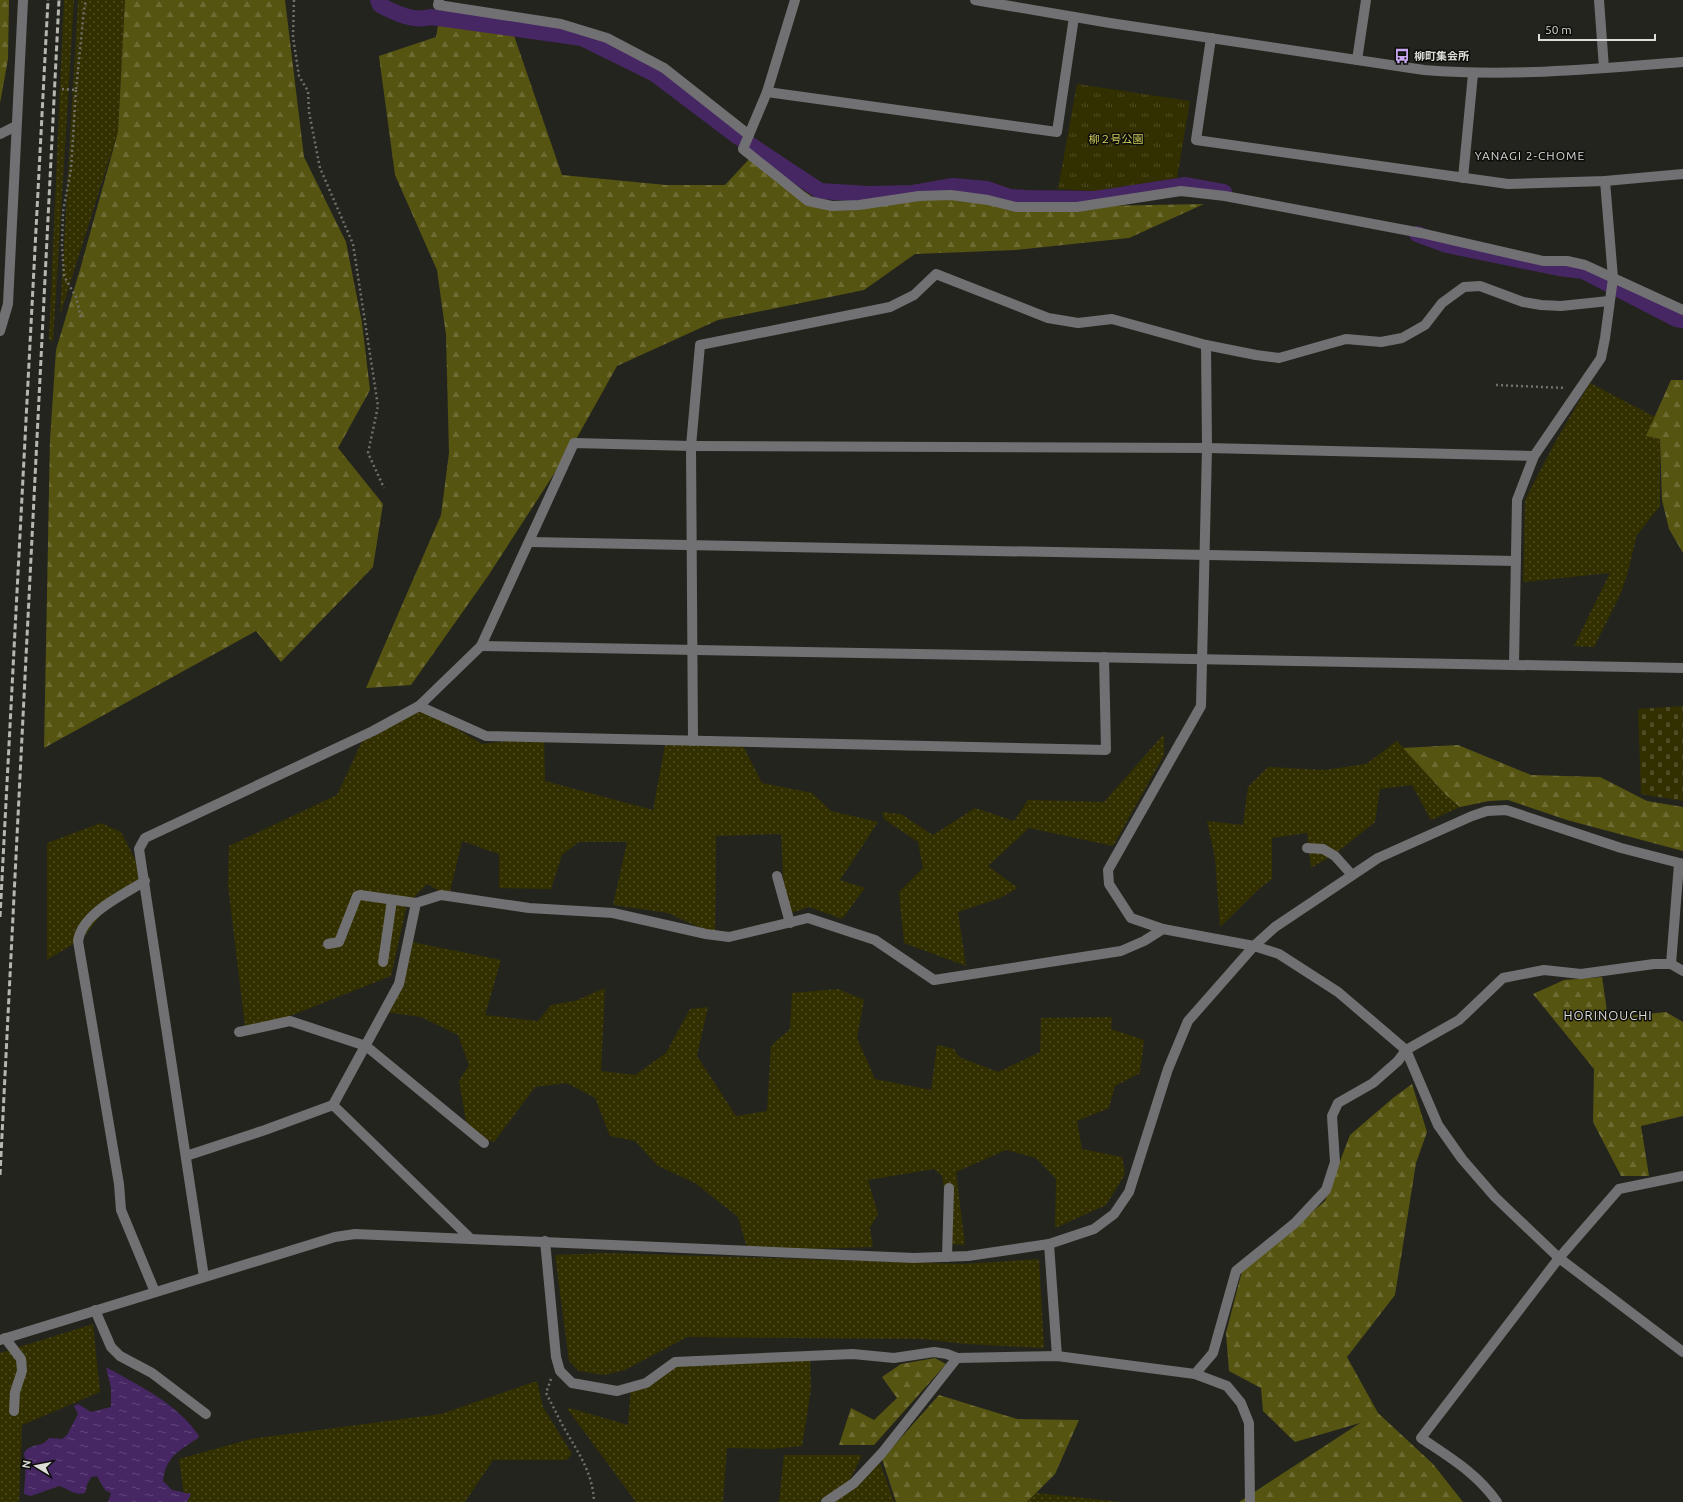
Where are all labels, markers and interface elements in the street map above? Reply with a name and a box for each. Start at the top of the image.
scale bar [1539,16,1655,42]
text: 50 m [1545,23,1572,36]
bus stop icon: 柳町集会所 [1393,47,1411,65]
place label: 柳町集会所 [1414,50,1469,62]
park label: 柳２号公園 [1089,133,1144,145]
district label: YANAGI 2-CHOME [1475,149,1585,162]
district label: HORINOUCHI [1563,1008,1653,1022]
north arrow [16,1446,56,1486]
text: N [20,1459,33,1469]

